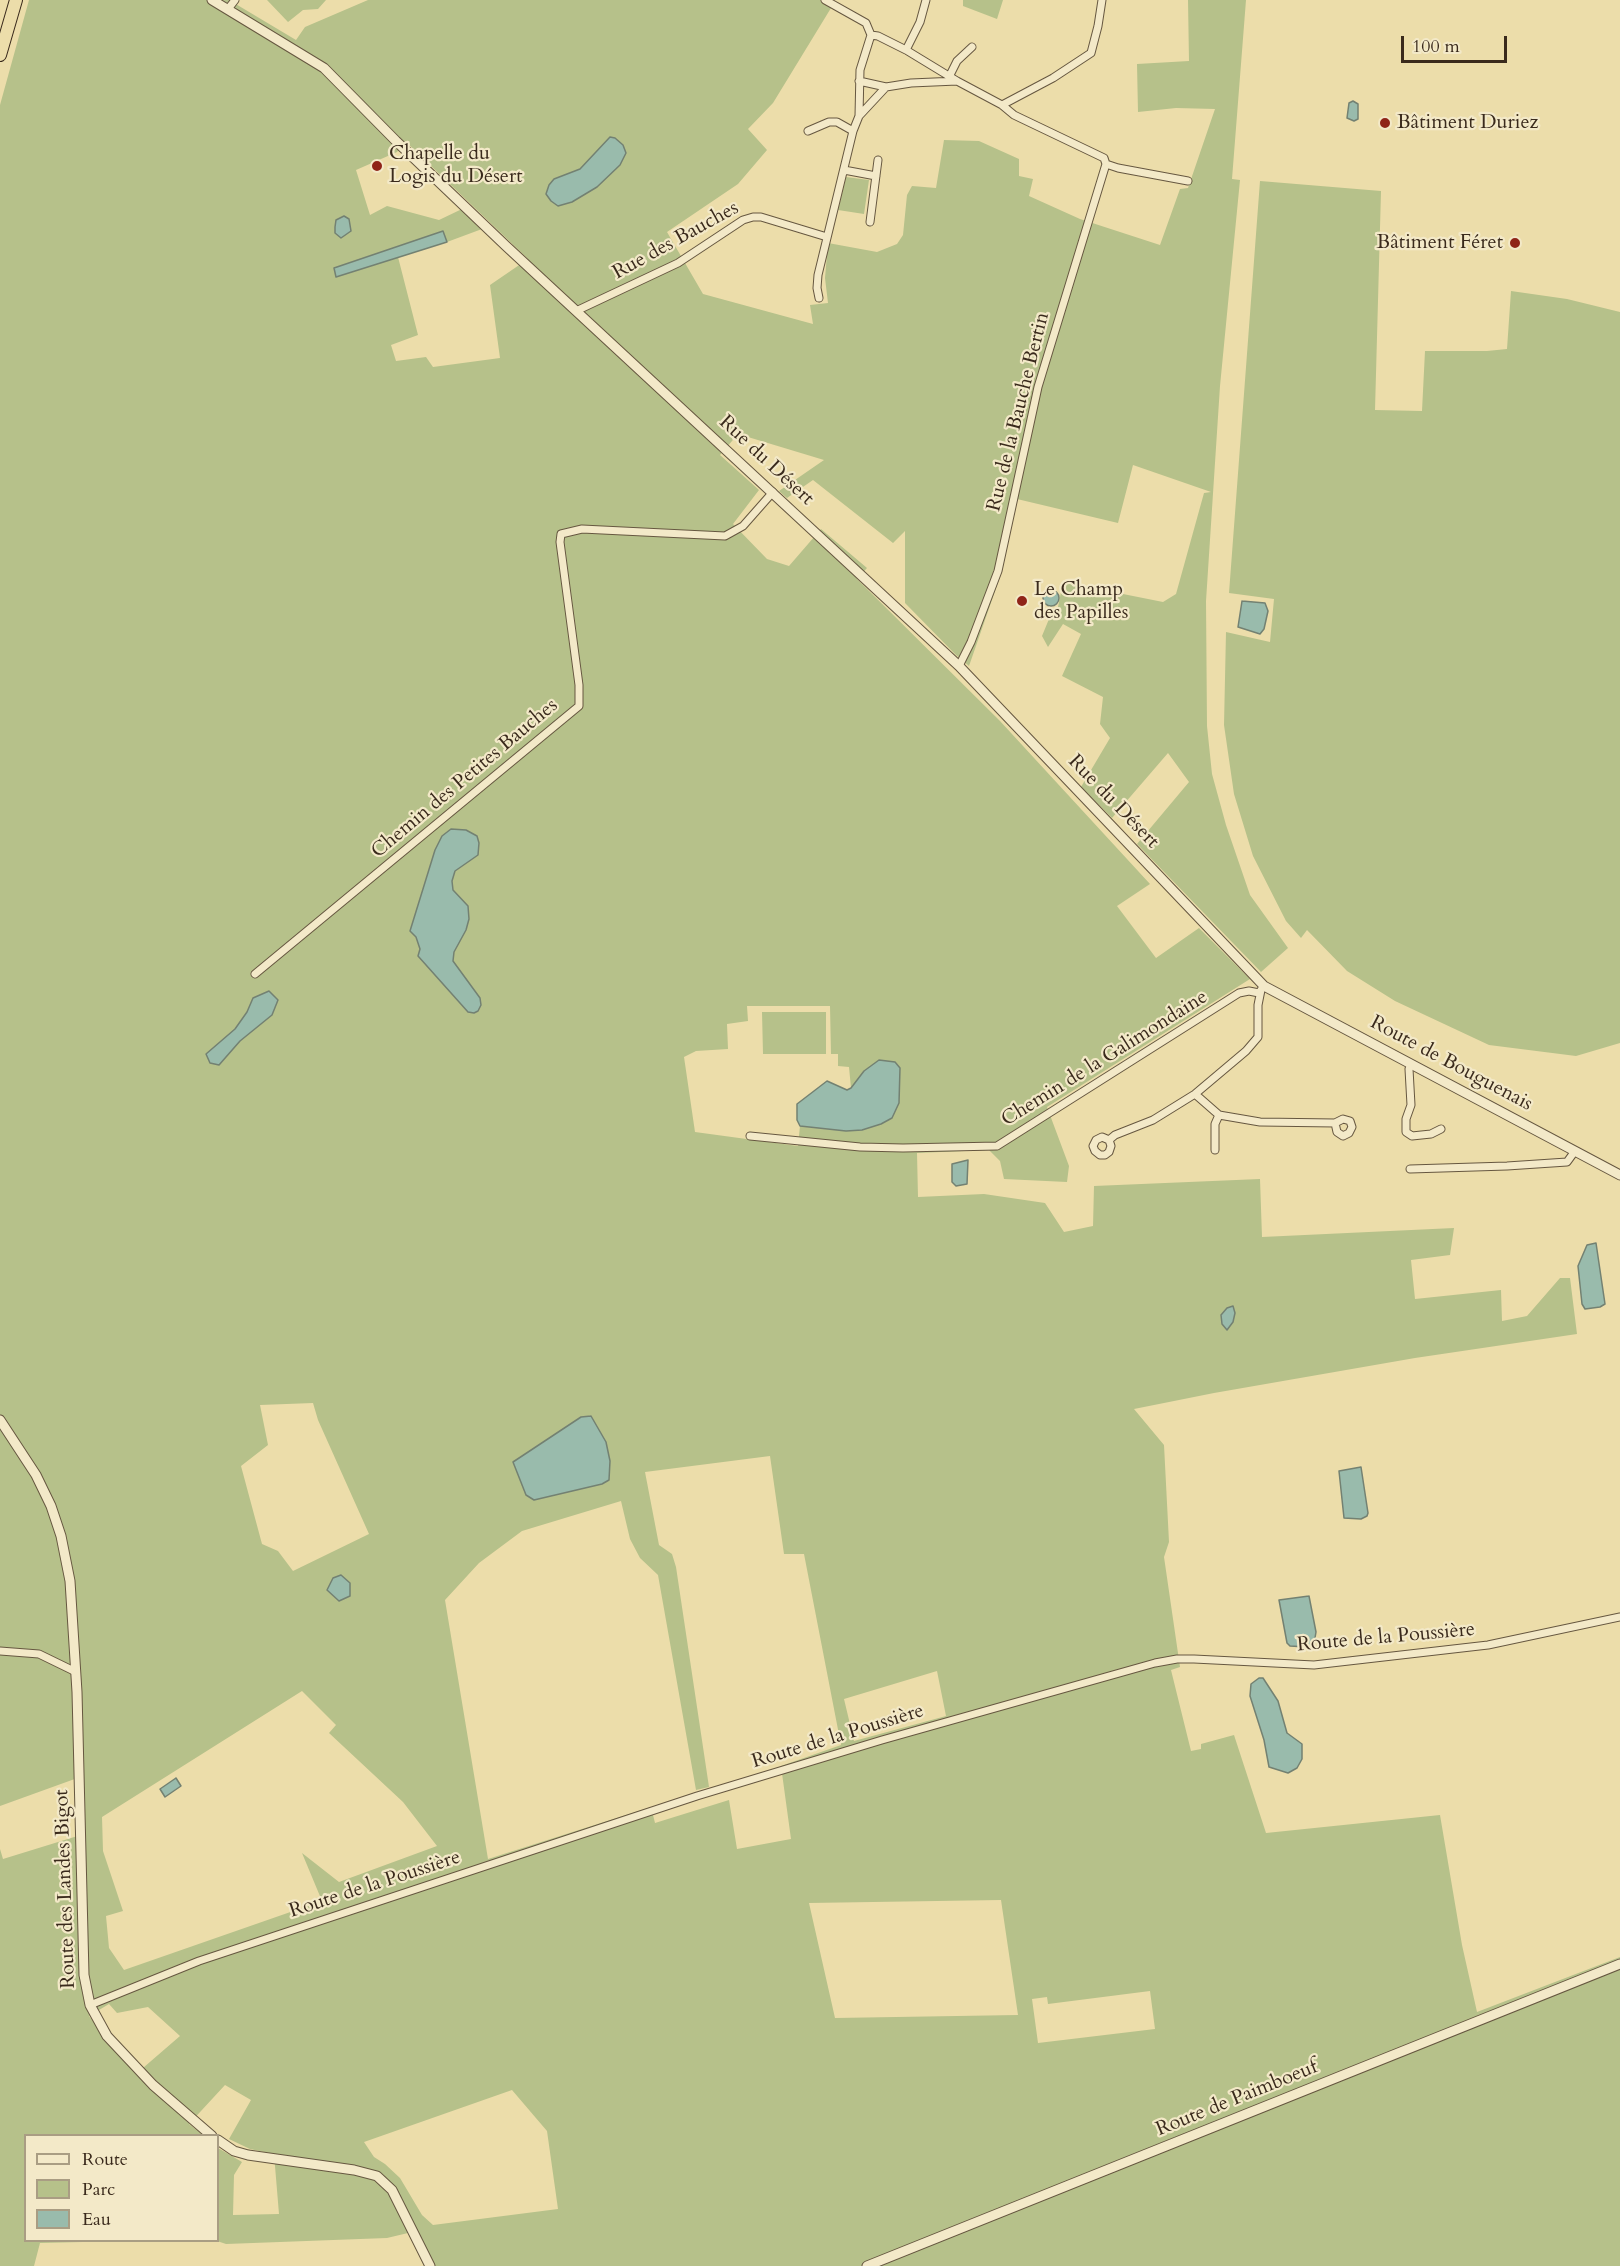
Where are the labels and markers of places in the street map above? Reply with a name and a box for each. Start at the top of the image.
place label: Bâtiment Duriez [1397,111,1538,135]
marker: Bâtiment Duriez [1378,116,1392,130]
place label: Chapelle du Logis du Désert [389,142,523,189]
marker: Chapelle du Logis du Désert [370,159,384,173]
place label: Bâtiment Féret [1377,231,1503,255]
marker: Bâtiment Féret [1508,236,1522,250]
place label: Le Champ des Papilles [1034,578,1128,625]
marker: Le Champ des Papilles [1015,594,1029,608]

